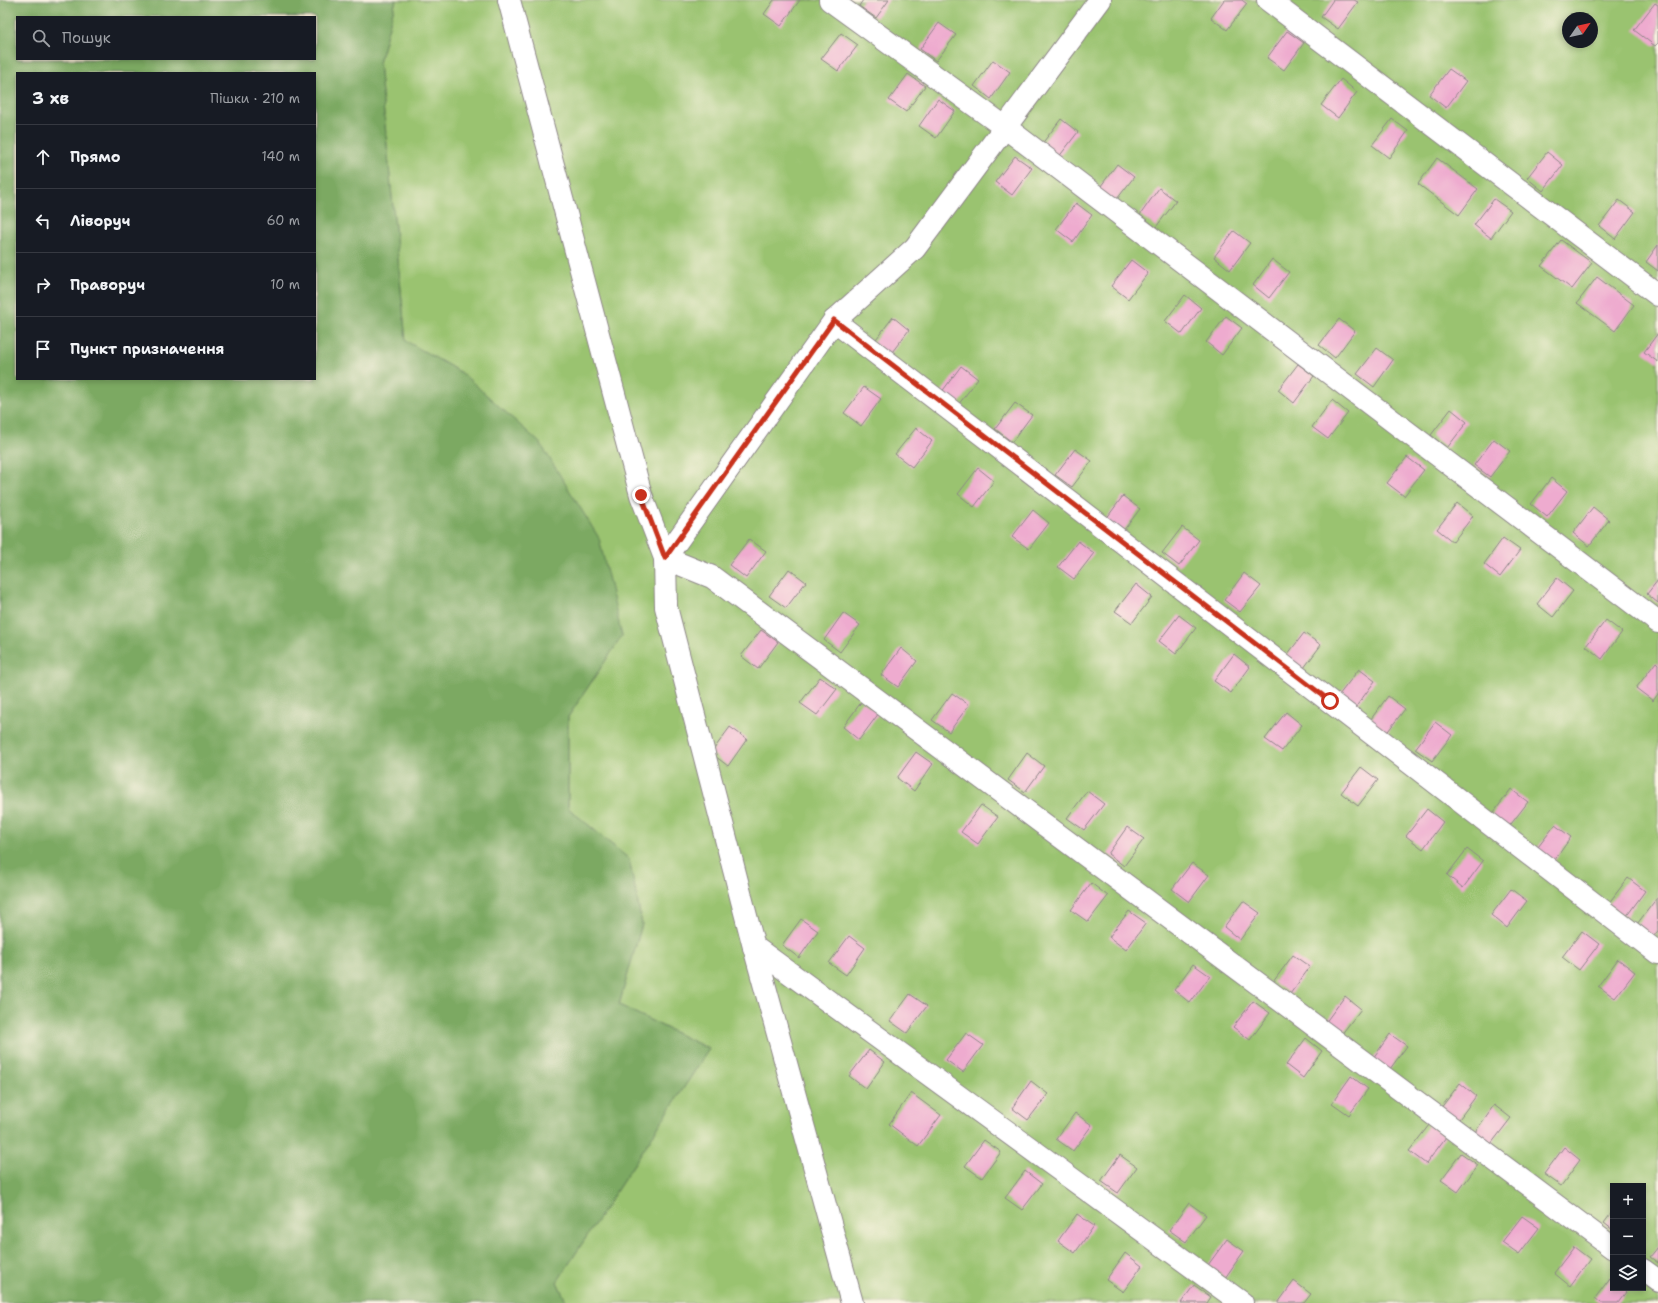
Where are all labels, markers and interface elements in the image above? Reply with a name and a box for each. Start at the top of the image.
north arrow [1562,12,1598,48]
search box [16,16,316,60]
icon: search [30,27,52,49]
text: Пошук [62,28,111,48]
text: 3 хв [32,87,69,109]
text: Пішки · 210 m [210,90,300,107]
icon: ahead [32,146,54,168]
text: Прямо [70,147,120,167]
text: 140 m [261,148,300,165]
icon: left [32,210,54,232]
text: Ліворуч [70,211,130,231]
text: 60 m [267,212,300,229]
icon: right [32,274,54,296]
text: Праворуч [70,275,145,295]
text: 10 m [270,276,300,293]
icon: arrive [32,338,54,360]
text: Пункт призначення [70,339,225,359]
route end [632,486,650,504]
route start [1321,692,1339,710]
map controls [1610,1183,1646,1291]
button: + [1610,1183,1646,1219]
button: − [1610,1219,1646,1255]
button: layers [1610,1255,1646,1291]

